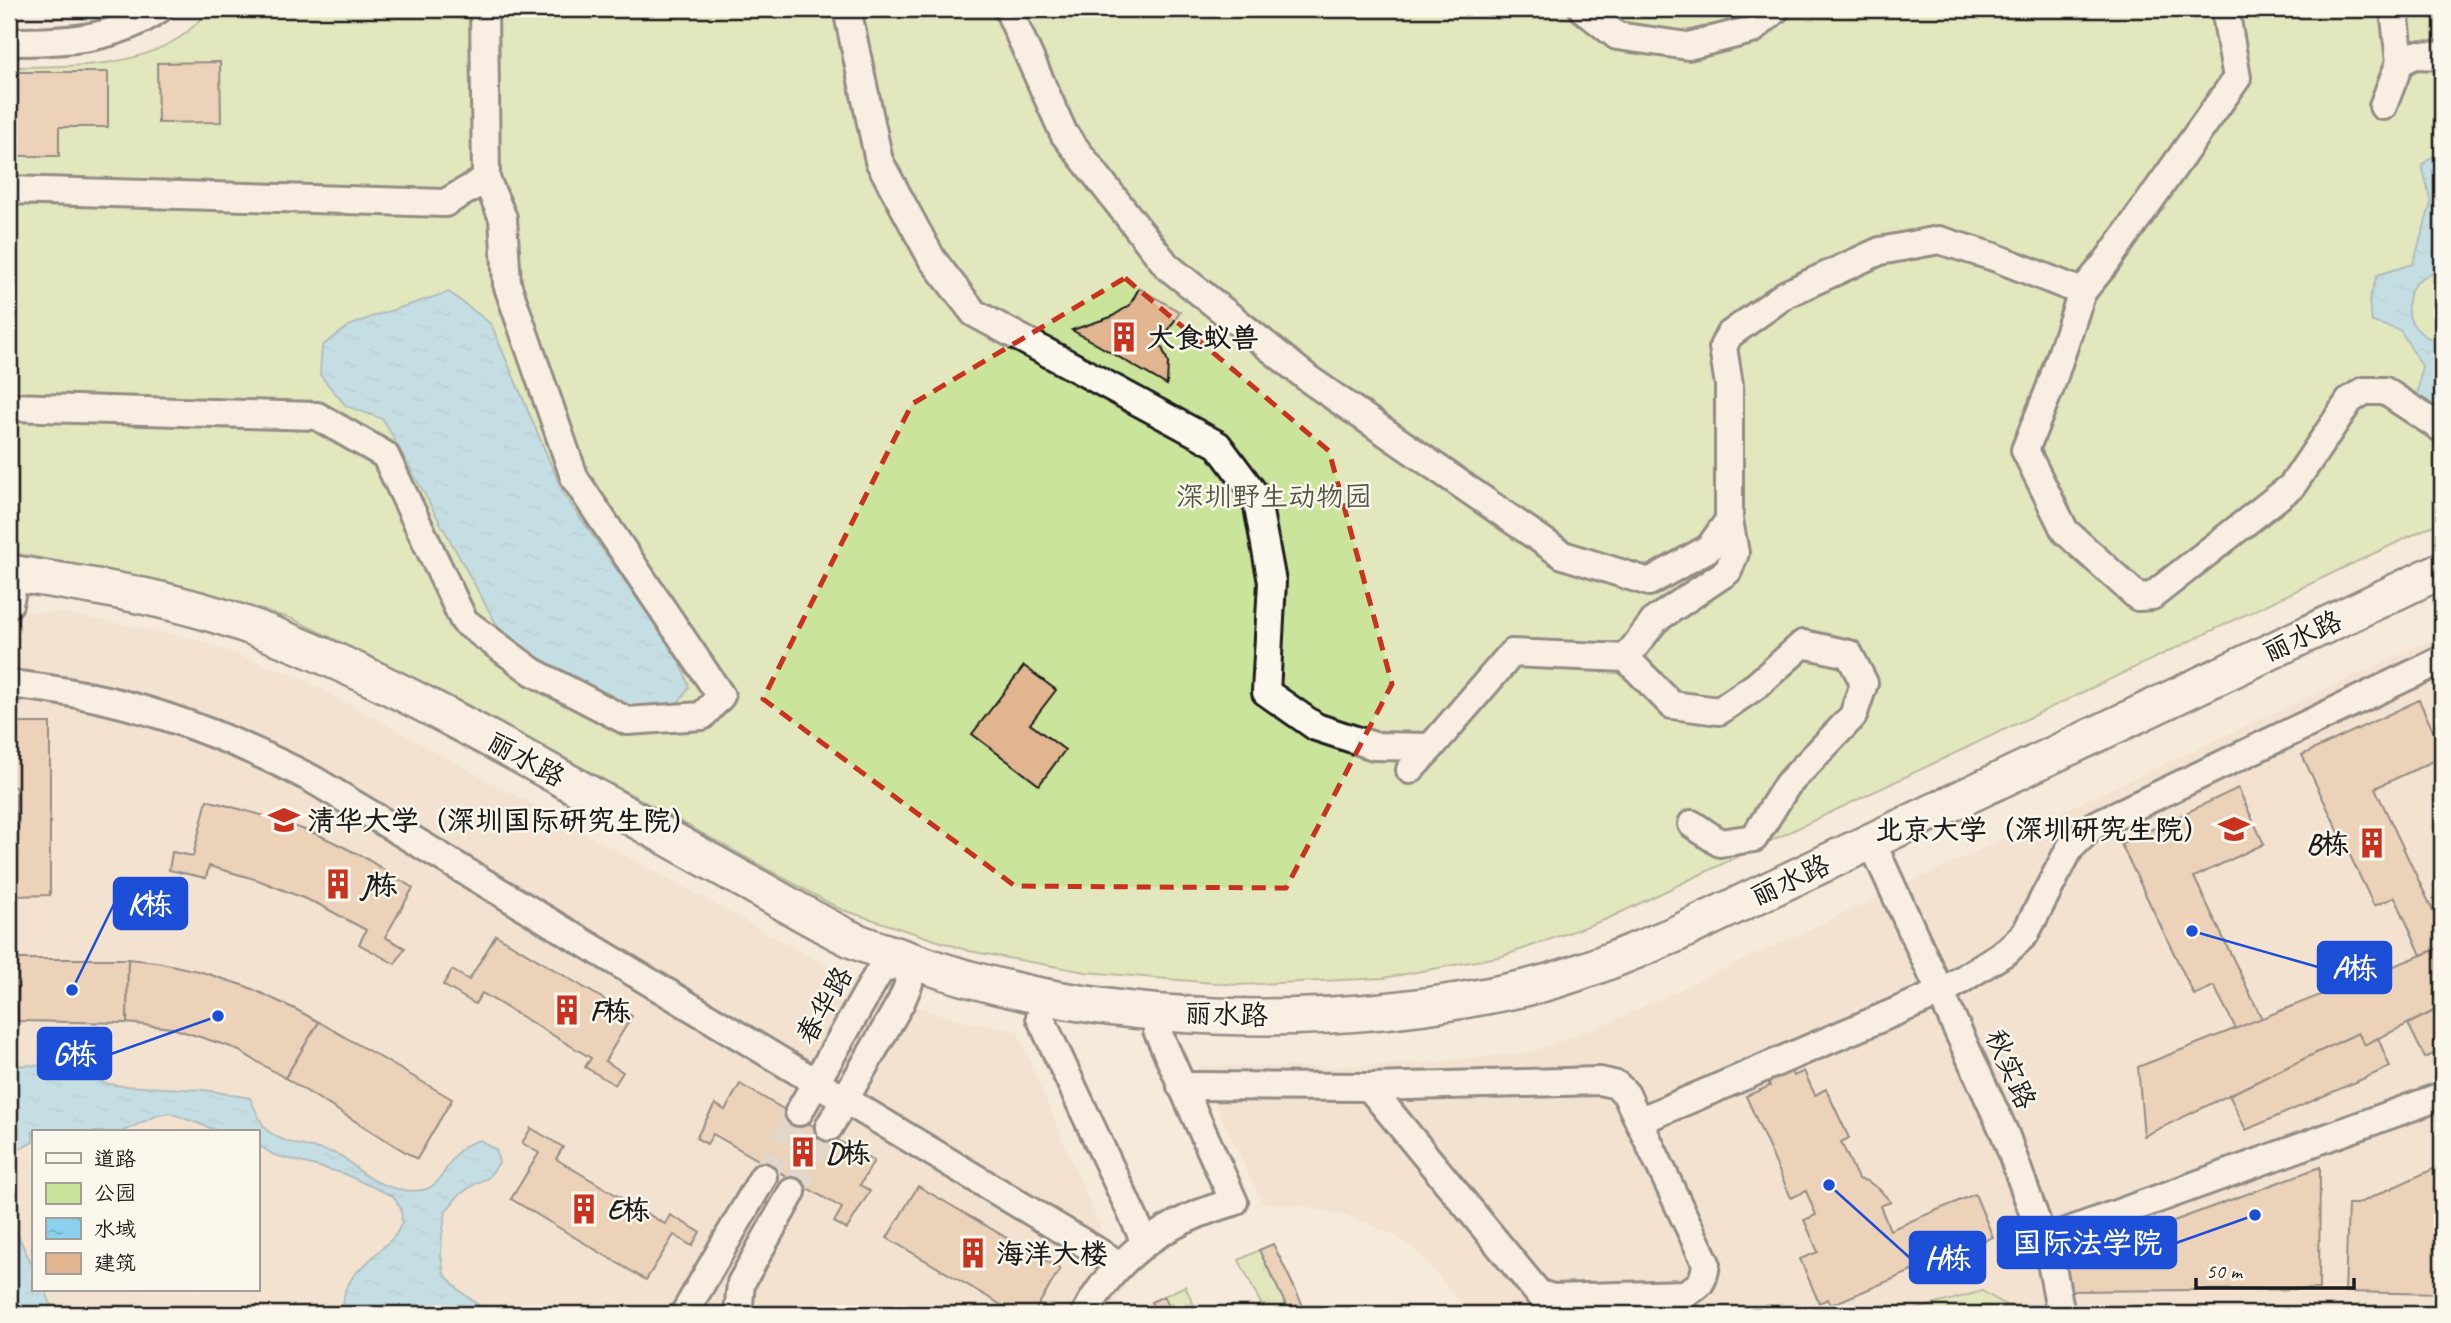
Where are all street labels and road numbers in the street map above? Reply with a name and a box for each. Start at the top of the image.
street label: 丽水路 [2257,602,2347,670]
street label: 丽水路 [481,723,571,795]
street label: 丽水路 [1745,846,1835,914]
street label: 春华路 [788,960,860,1050]
street label: 丽水路 [1183,995,1269,1033]
street label: 秋实路 [1978,1024,2044,1114]

